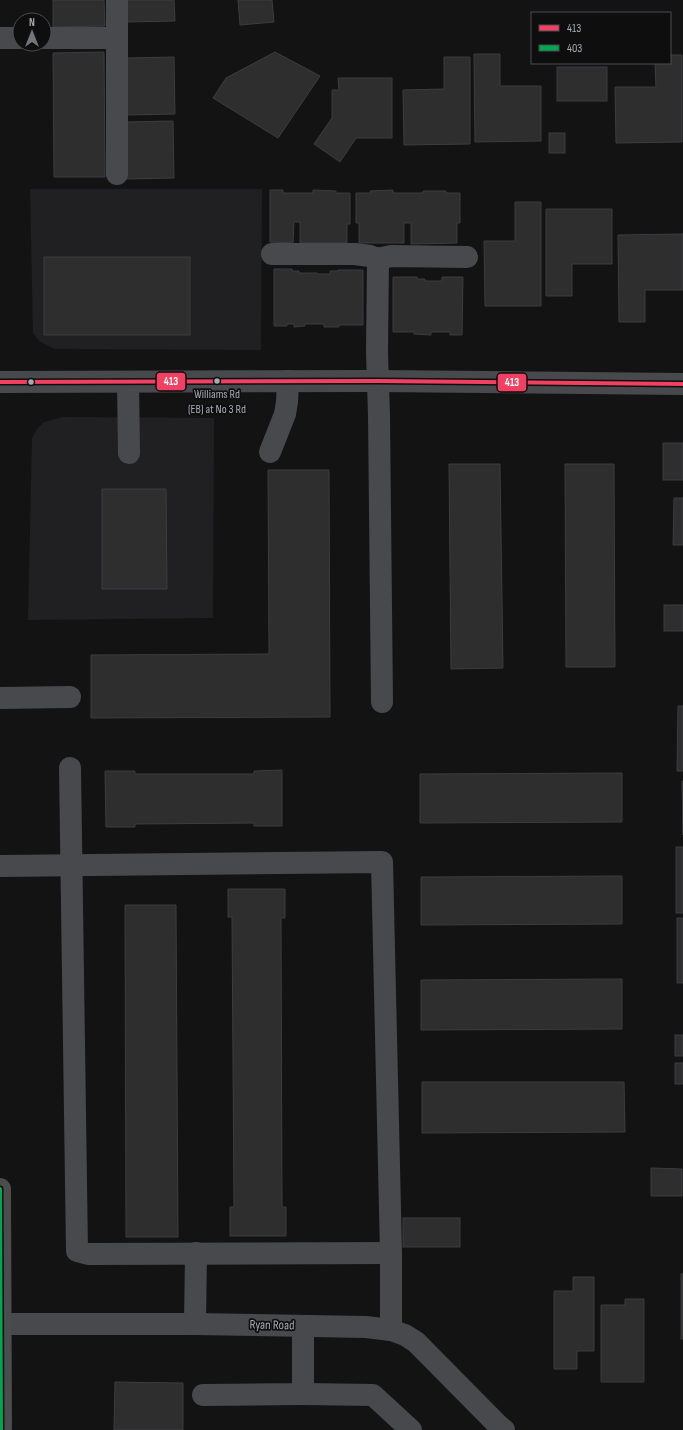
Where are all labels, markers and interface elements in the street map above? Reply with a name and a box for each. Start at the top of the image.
north arrow [12,12,52,52]
legend [531,12,671,64]
text: N [29,16,35,29]
text: 413 [567,21,581,36]
text: 403 [567,41,582,56]
line badge: 413 [156,372,186,391]
line badge: 413 [497,373,527,392]
text: 413 [164,375,178,388]
marker: Williams Rd (EB) at No 3 Rd [212,376,222,386]
text: 413 [505,376,519,389]
unlabelled marker [26,377,36,387]
place label: Williams Rd (EB) at No 3 Rd [188,387,246,417]
street label: Ryan Road [249,1317,295,1333]

